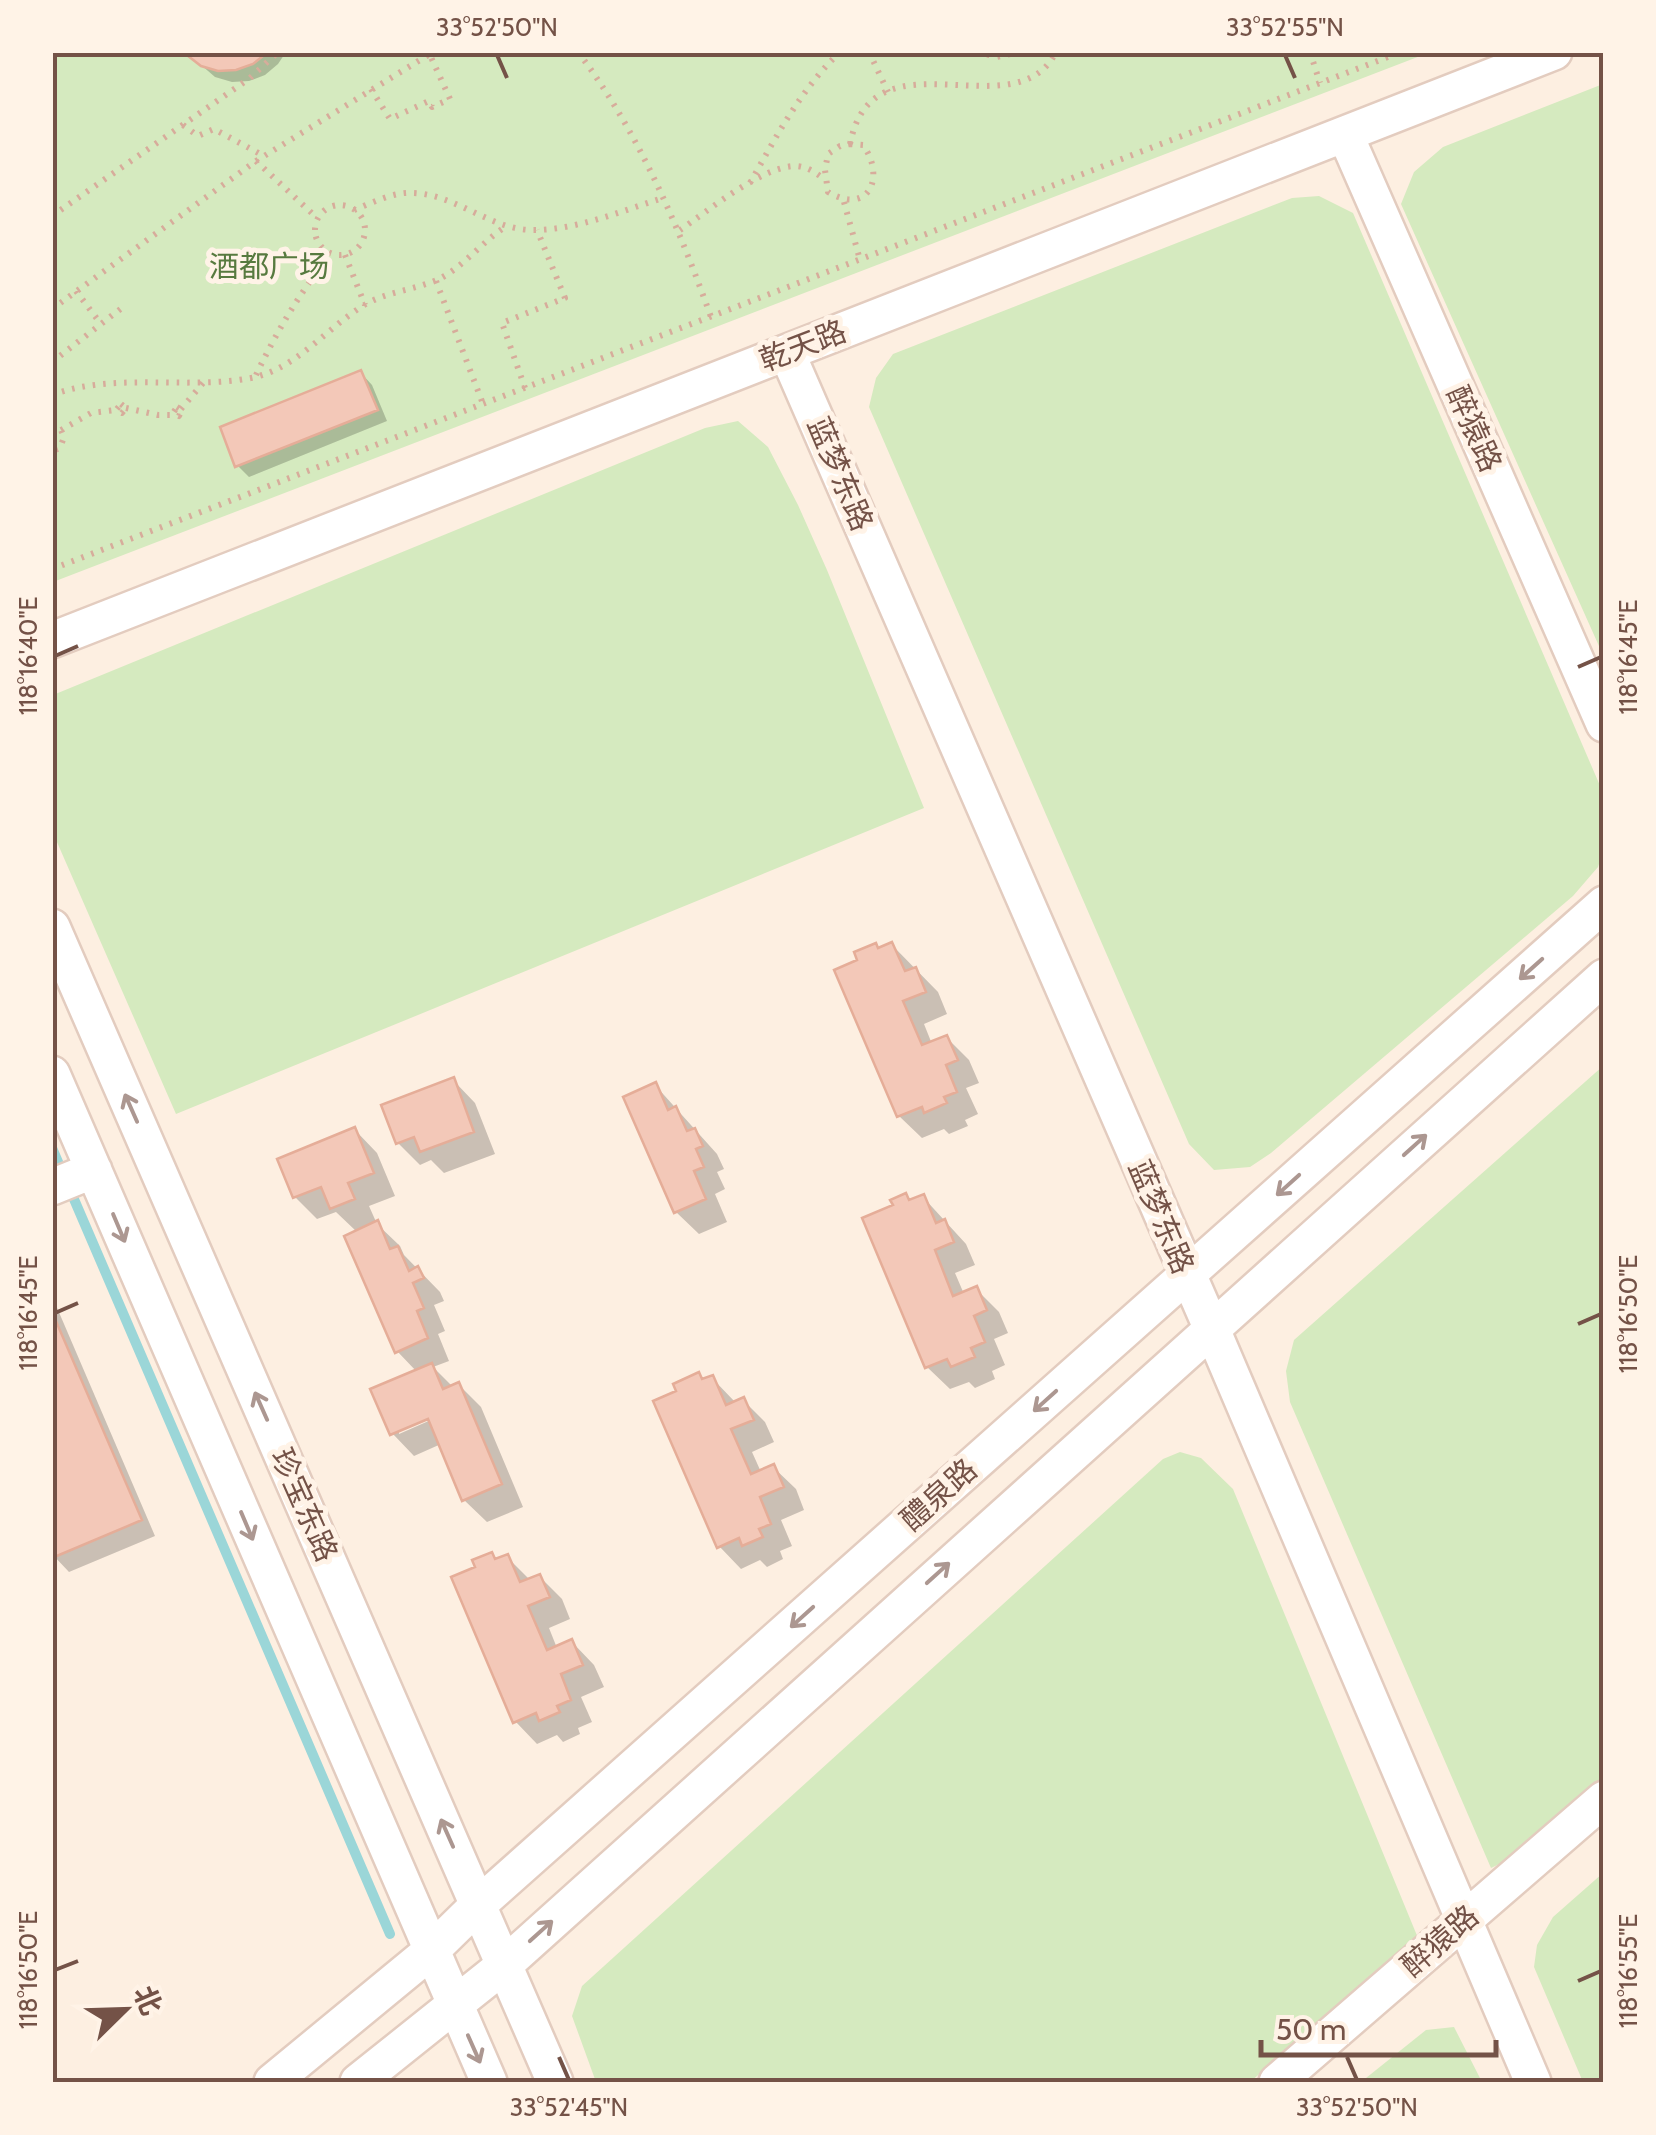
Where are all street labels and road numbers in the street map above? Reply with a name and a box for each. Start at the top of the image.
street label: 乾天路 [754,312,851,379]
street label: 醉猿路 [1439,380,1510,477]
street label: 蓝梦东路 [800,411,881,536]
street label: 蓝梦东路 [1121,1154,1202,1279]
street label: 珍宝东路 [263,1442,346,1567]
street label: 醴泉路 [893,1451,984,1538]
street label: 醉猿路 [1394,1897,1486,1984]

